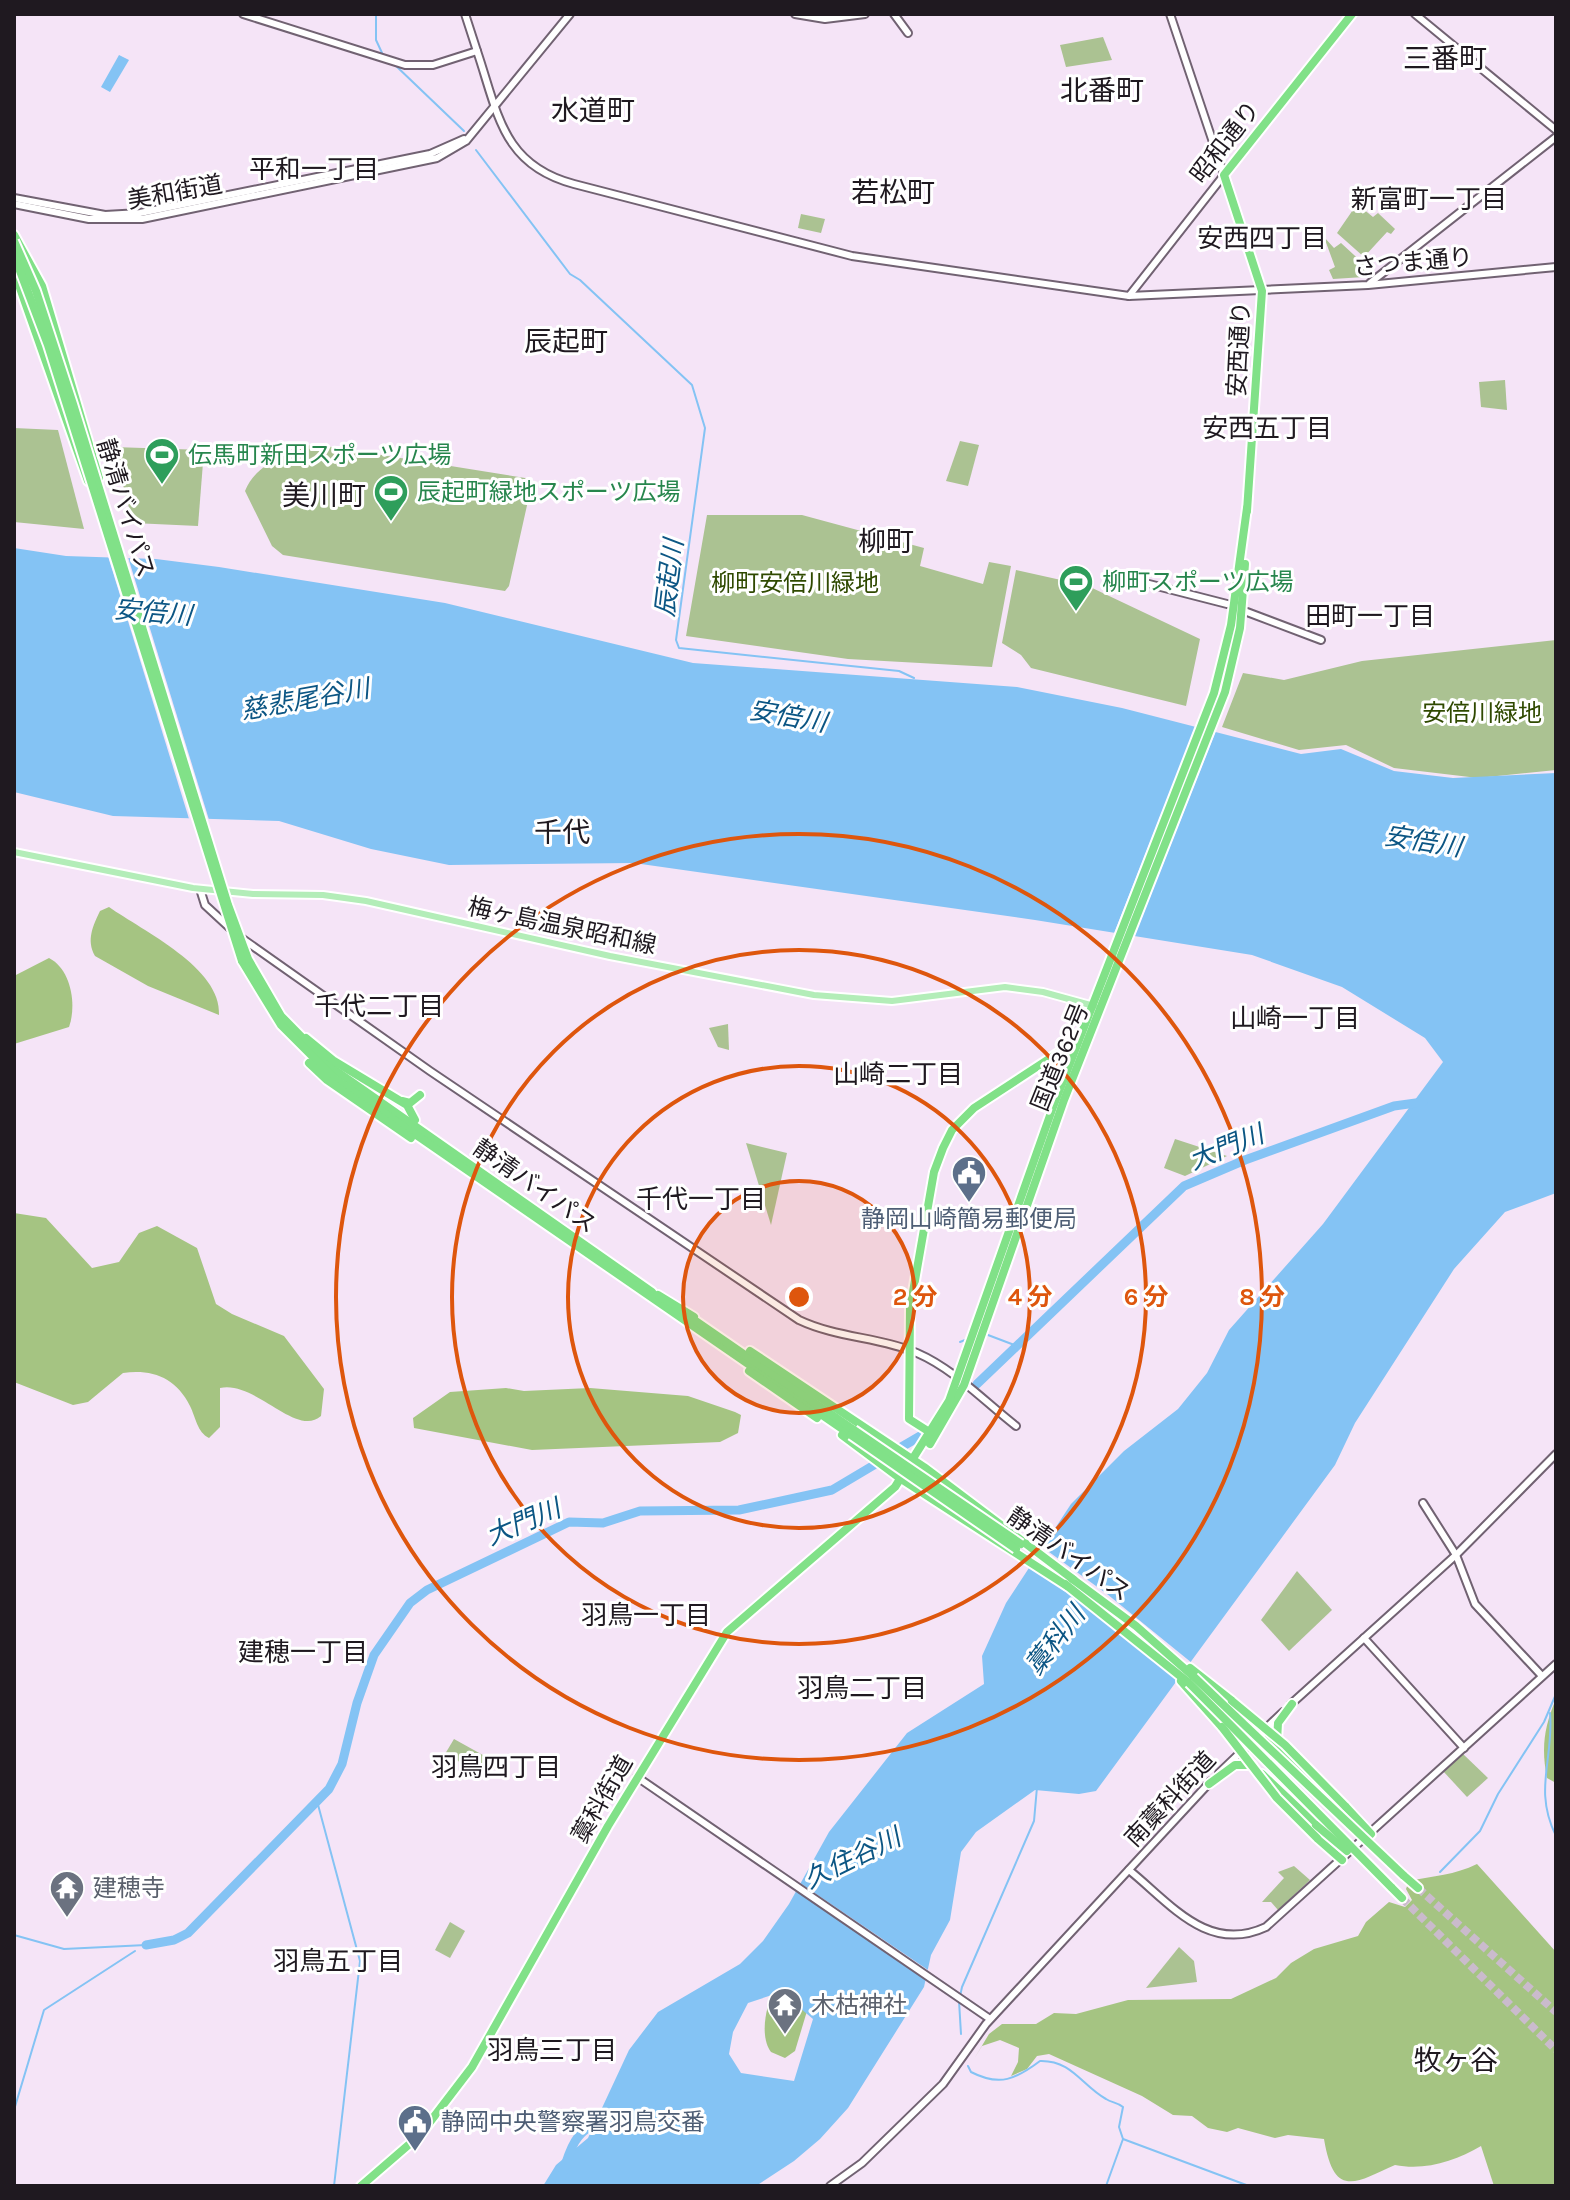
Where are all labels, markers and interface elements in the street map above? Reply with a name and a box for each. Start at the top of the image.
district label: 三番町 [1403,42,1487,75]
district label: 北番町 [1060,74,1144,107]
district label: 水道町 [551,94,635,127]
street label: 昭和通り [1184,96,1266,188]
district label: 平和一丁目 [249,154,379,185]
street label: 美和街道 [125,170,225,214]
district label: 若松町 [851,176,935,209]
district label: 新富町一丁目 [1351,184,1507,215]
district label: 安西四丁目 [1197,223,1327,254]
street label: さつま通り [1352,243,1474,281]
street label: 安西通り [1223,300,1255,398]
district label: 辰起町 [524,325,608,358]
district label: 安西五丁目 [1202,413,1332,444]
street label: 静清バイパス [92,435,160,581]
sports icon: 伝馬町新田スポーツ広場 [143,436,181,486]
place label: 伝馬町新田スポーツ広場 [188,441,452,469]
sports icon: 辰起町緑地スポーツ広場 [372,473,410,523]
place label: 辰起町緑地スポーツ広場 [417,478,681,506]
district label: 美川町 [282,479,366,512]
district label: 柳町 [858,525,914,558]
water label: 辰起川 [649,534,690,619]
sports icon: 柳町スポーツ広場 [1057,563,1095,613]
place label: 柳町スポーツ広場 [1102,568,1294,596]
park label: 柳町安倍川緑地 [711,569,879,597]
water label: 安倍川 [113,594,196,632]
district label: 田町一丁目 [1305,601,1435,632]
water label: 慈悲尾谷川 [238,672,375,726]
water label: 安倍川 [747,694,832,739]
park label: 安倍川緑地 [1422,699,1542,727]
district label: 千代 [534,816,590,849]
water label: 安倍川 [1382,820,1467,863]
street label: 梅ヶ島温泉昭和線 [465,892,659,960]
district label: 千代二丁目 [314,991,444,1022]
street label: 国道362号 [1026,999,1094,1115]
district label: 山崎一丁目 [1230,1003,1360,1034]
district label: 山崎二丁目 [833,1059,963,1090]
water label: 大門川 [1184,1117,1271,1176]
street label: 静清バイパス [468,1133,602,1239]
public building icon: 静岡山崎簡易郵便局 [950,1154,988,1204]
district label: 千代一丁目 [636,1184,766,1215]
place label: 静岡山崎簡易郵便局 [861,1205,1077,1233]
centre of rings [785,1283,813,1311]
text: 2 分 [893,1283,937,1311]
text: 4 分 [1008,1283,1052,1311]
text: 6 分 [1124,1283,1168,1311]
text: 8 分 [1239,1283,1285,1311]
water label: 大門川 [481,1492,568,1552]
street label: 静清バイパス [1002,1501,1136,1607]
water label: 藁科川 [1019,1598,1093,1681]
district label: 羽鳥一丁目 [581,1600,711,1631]
district label: 建穂一丁目 [238,1637,368,1668]
district label: 羽鳥二丁目 [797,1673,927,1704]
street label: 南藁科街道 [1119,1746,1221,1852]
street label: 藁科街道 [566,1750,638,1848]
district label: 羽鳥四丁目 [431,1752,561,1783]
water label: 久住谷川 [799,1820,908,1895]
temple icon: 建穂寺 [48,1869,86,1919]
place label: 建穂寺 [93,1874,165,1902]
district label: 羽鳥五丁目 [273,1946,403,1977]
temple icon: 木枯神社 [766,1986,804,2036]
place label: 木枯神社 [811,1991,907,2019]
district label: 羽鳥三丁目 [487,2035,617,2066]
district label: 牧ヶ谷 [1414,2044,1498,2077]
public building icon: 静岡中央警察署羽鳥交番 [396,2103,434,2153]
place label: 静岡中央警察署羽鳥交番 [441,2108,705,2136]

